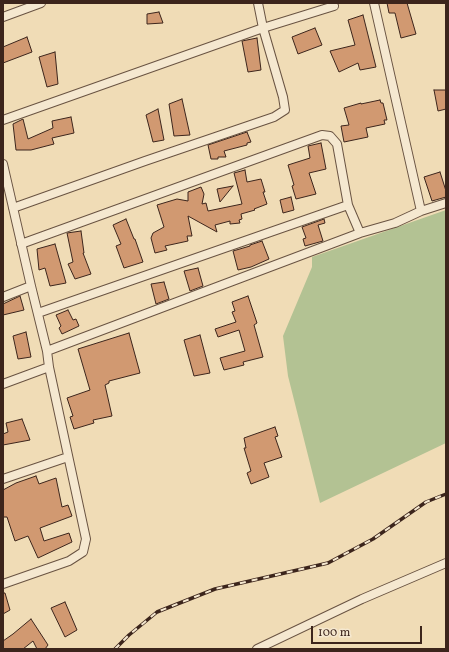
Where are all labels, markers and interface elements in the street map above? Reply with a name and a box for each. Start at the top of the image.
scale bar [313,618,424,644]
text: 100 m [318,625,350,641]

